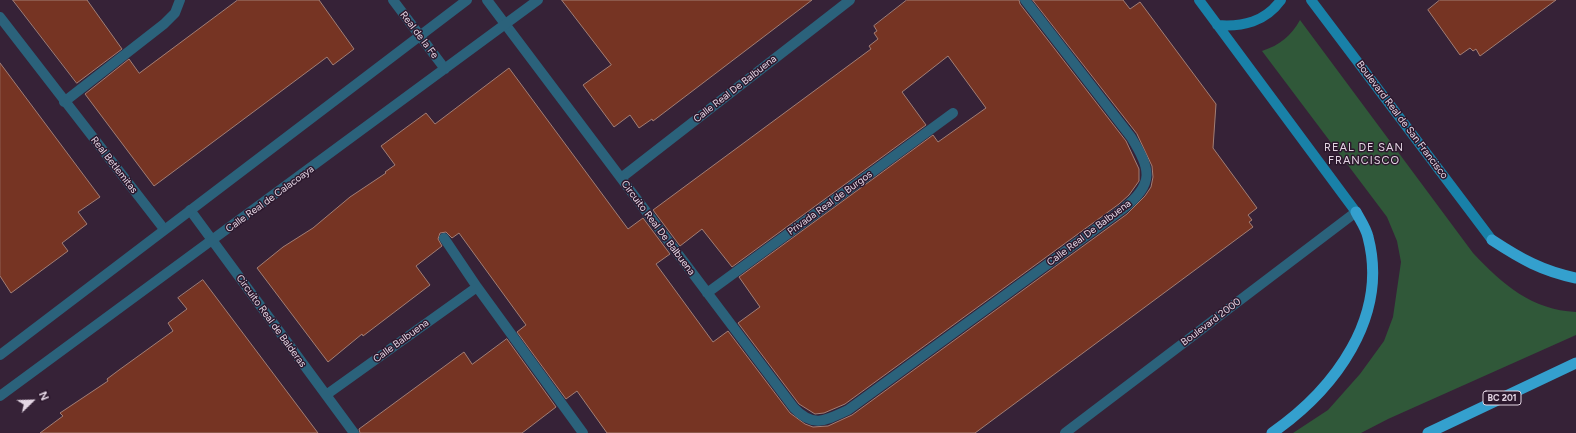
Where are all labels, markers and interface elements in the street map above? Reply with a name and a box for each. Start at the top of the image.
street label: Real de la Fe [397,9,441,61]
street label: Calle Real De Balbuena [691,53,779,125]
street label: Boulevard Real de San Francisco [1354,59,1450,181]
street label: Real Betlemitas [88,134,140,196]
district label: REAL DE SAN FRANCISCO [1324,141,1404,167]
street label: Calle Real de Calacoaya [224,163,316,235]
street label: Privada Real de Burgos [785,168,875,238]
street label: Circuito Real De Balbuena [618,178,698,278]
street label: Calle Real De Balbuena [1045,198,1133,268]
street label: Circuito Real de Balderas [233,272,309,370]
street label: Boulevard 2000 [1179,296,1243,348]
street label: Calle Balbuena [371,317,431,365]
north arrow [12,381,52,421]
text: N [36,390,51,403]
road number: BC 201 [1483,391,1521,405]

